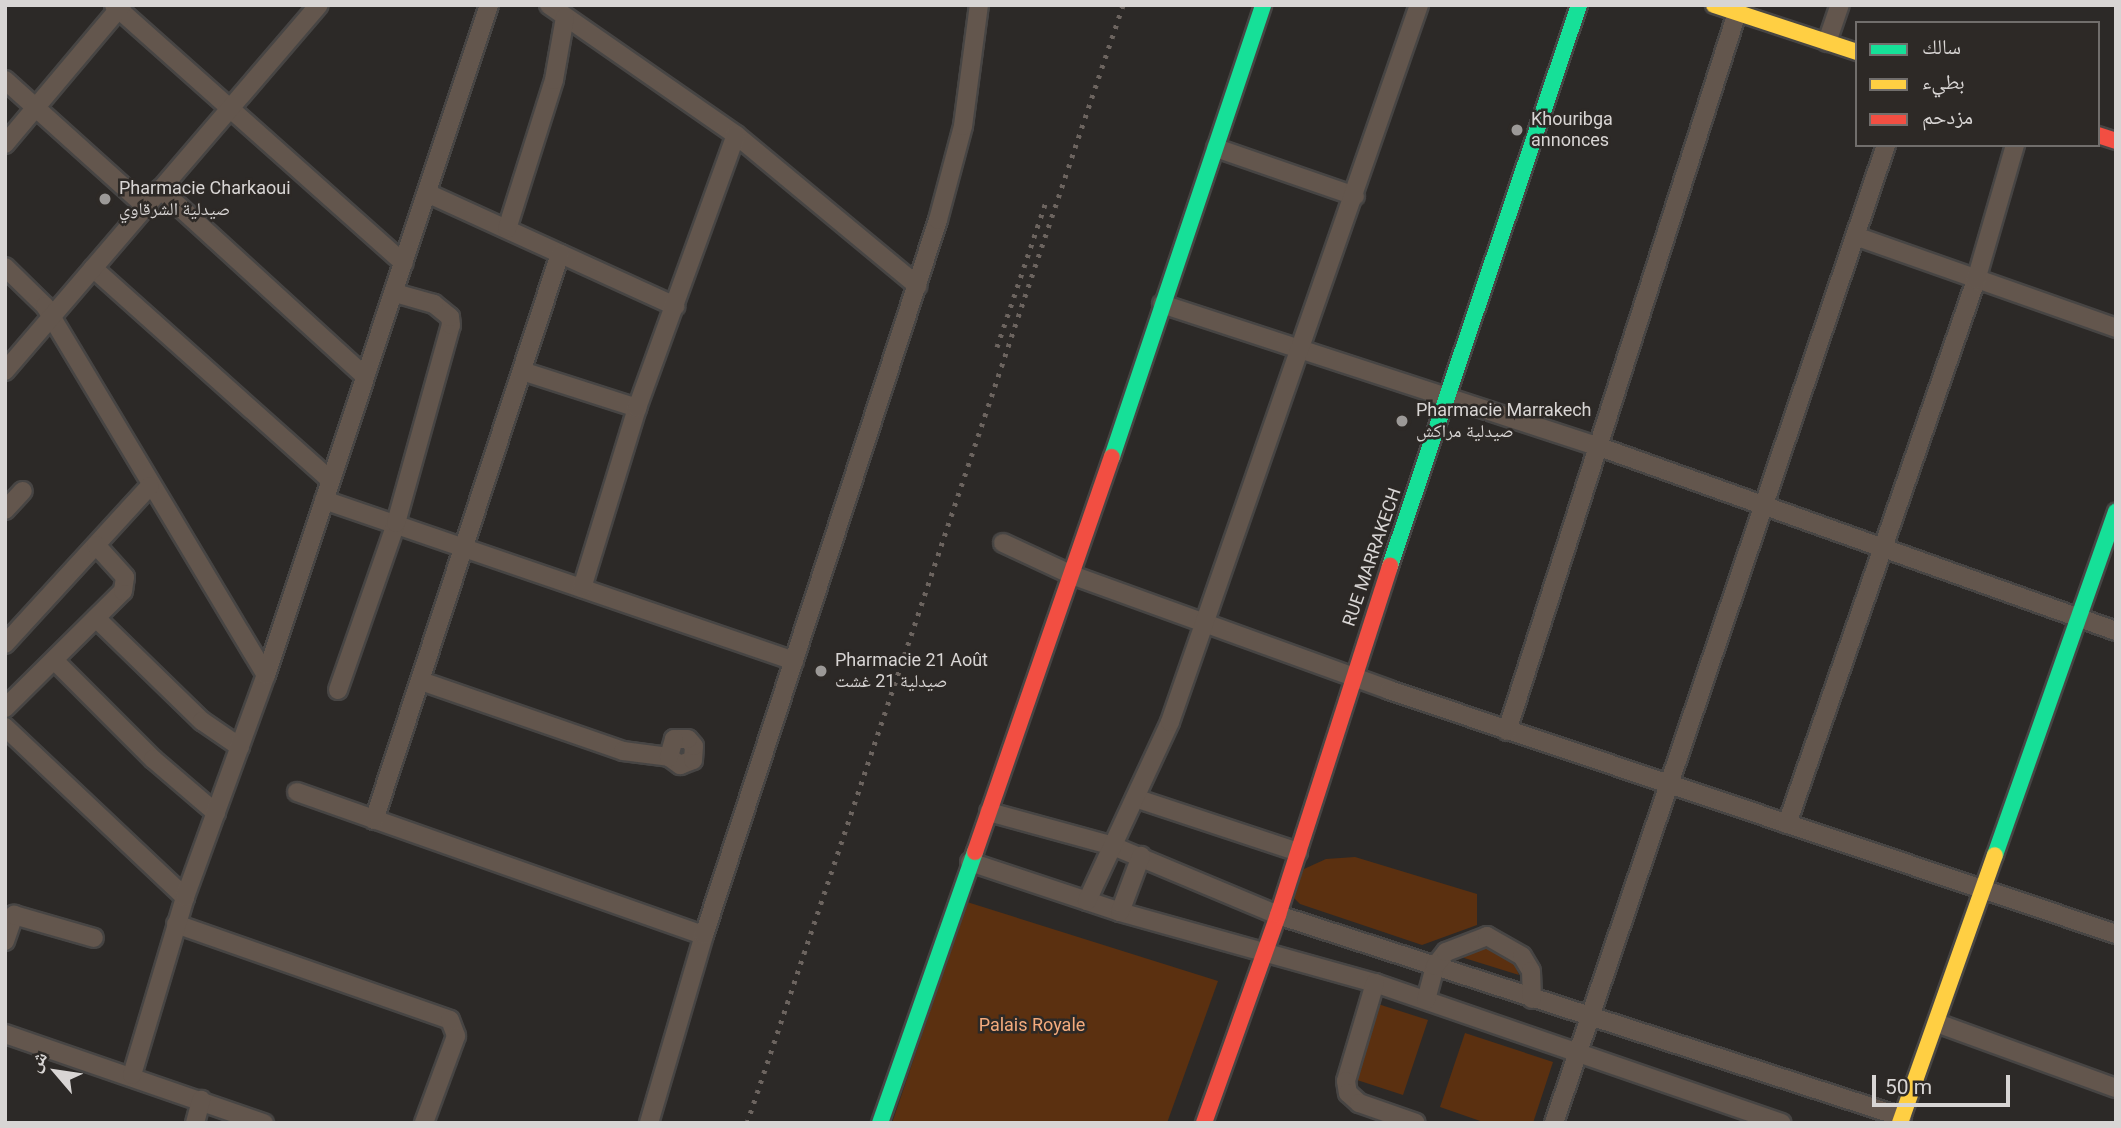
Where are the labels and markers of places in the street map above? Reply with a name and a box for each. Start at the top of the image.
place label: Khouribga annonces [1531,109,1613,152]
marker: Khouribga annonces [1509,122,1525,138]
place label: Pharmacie Charkaoui صيدلية الشرقاوي [119,178,291,220]
marker: Pharmacie Charkaoui صيدلية الشرقاوي [97,191,113,207]
place label: Pharmacie Marrakech صيدلية مراكش [1416,400,1592,442]
marker: Pharmacie Marrakech صيدلية مراكش [1394,413,1410,429]
place label: Pharmacie 21 Août صيدلية 21 غشت [835,650,988,692]
marker: Pharmacie 21 Août صيدلية 21 غشت [813,663,829,679]

